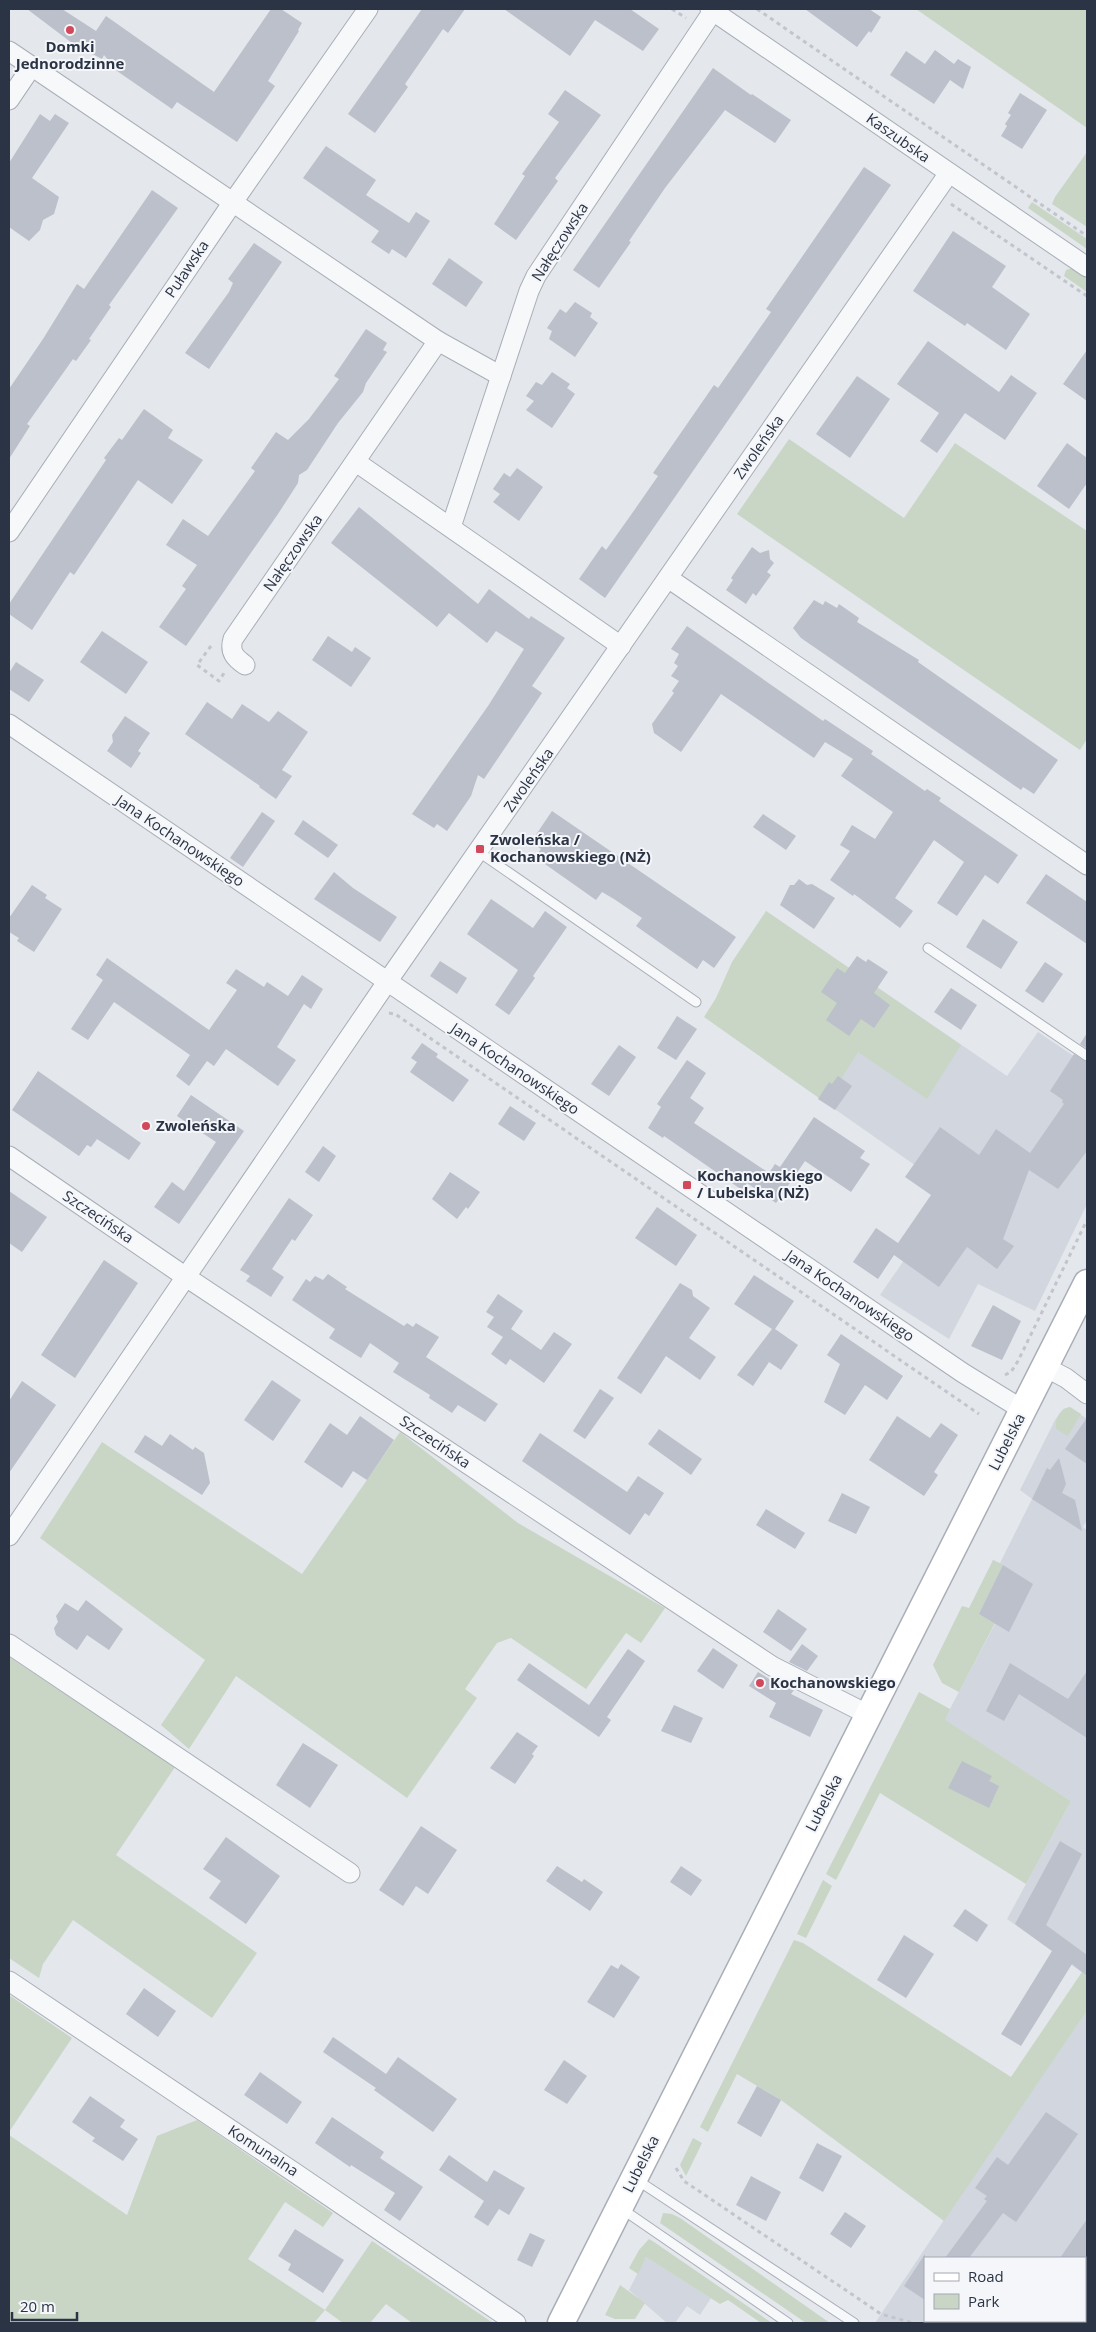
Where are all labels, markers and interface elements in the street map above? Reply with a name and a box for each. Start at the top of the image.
marker: Domki Jednorodzinne [64,24,76,36]
place label: Domki Jednorodzinne [14,36,124,73]
street label: Kaszubska [863,108,934,166]
street label: Nałęczowska [526,198,592,285]
street label: Puławska [160,236,213,301]
street label: Zwoleńska [729,410,788,482]
street label: Nałęczowska [258,510,326,595]
street label: Zwoleńska [499,743,558,815]
street label: Jana Kochanowskiego [111,789,249,891]
place label: Zwoleńska / Kochanowskiego (NŻ) [490,829,651,866]
marker: Zwoleńska / Kochanowskiego (NŻ) [474,843,486,855]
street label: Jana Kochanowskiego [446,1017,584,1119]
place label: Zwoleńska [156,1115,236,1135]
marker: Zwoleńska [140,1120,152,1132]
place label: Kochanowskiego / Lubelska (NŻ) [697,1165,823,1202]
marker: Kochanowskiego / Lubelska (NŻ) [681,1179,693,1191]
street label: Szczecińska [59,1185,138,1247]
street label: Jana Kochanowskiego [781,1244,919,1346]
street label: Lubelska [983,1409,1029,1474]
street label: Szczecińska [396,1410,475,1472]
place label: Kochanowskiego [770,1672,896,1692]
marker: Kochanowskiego [754,1677,766,1689]
street label: Lubelska [800,1770,846,1835]
street label: Komunalna [224,2120,303,2180]
street label: Lubelska [617,2131,663,2196]
legend [924,2257,1086,2322]
text: Road [968,2266,1004,2286]
scale bar [12,2290,78,2322]
text: Park [968,2291,999,2311]
text: 20 m [20,2296,55,2316]

